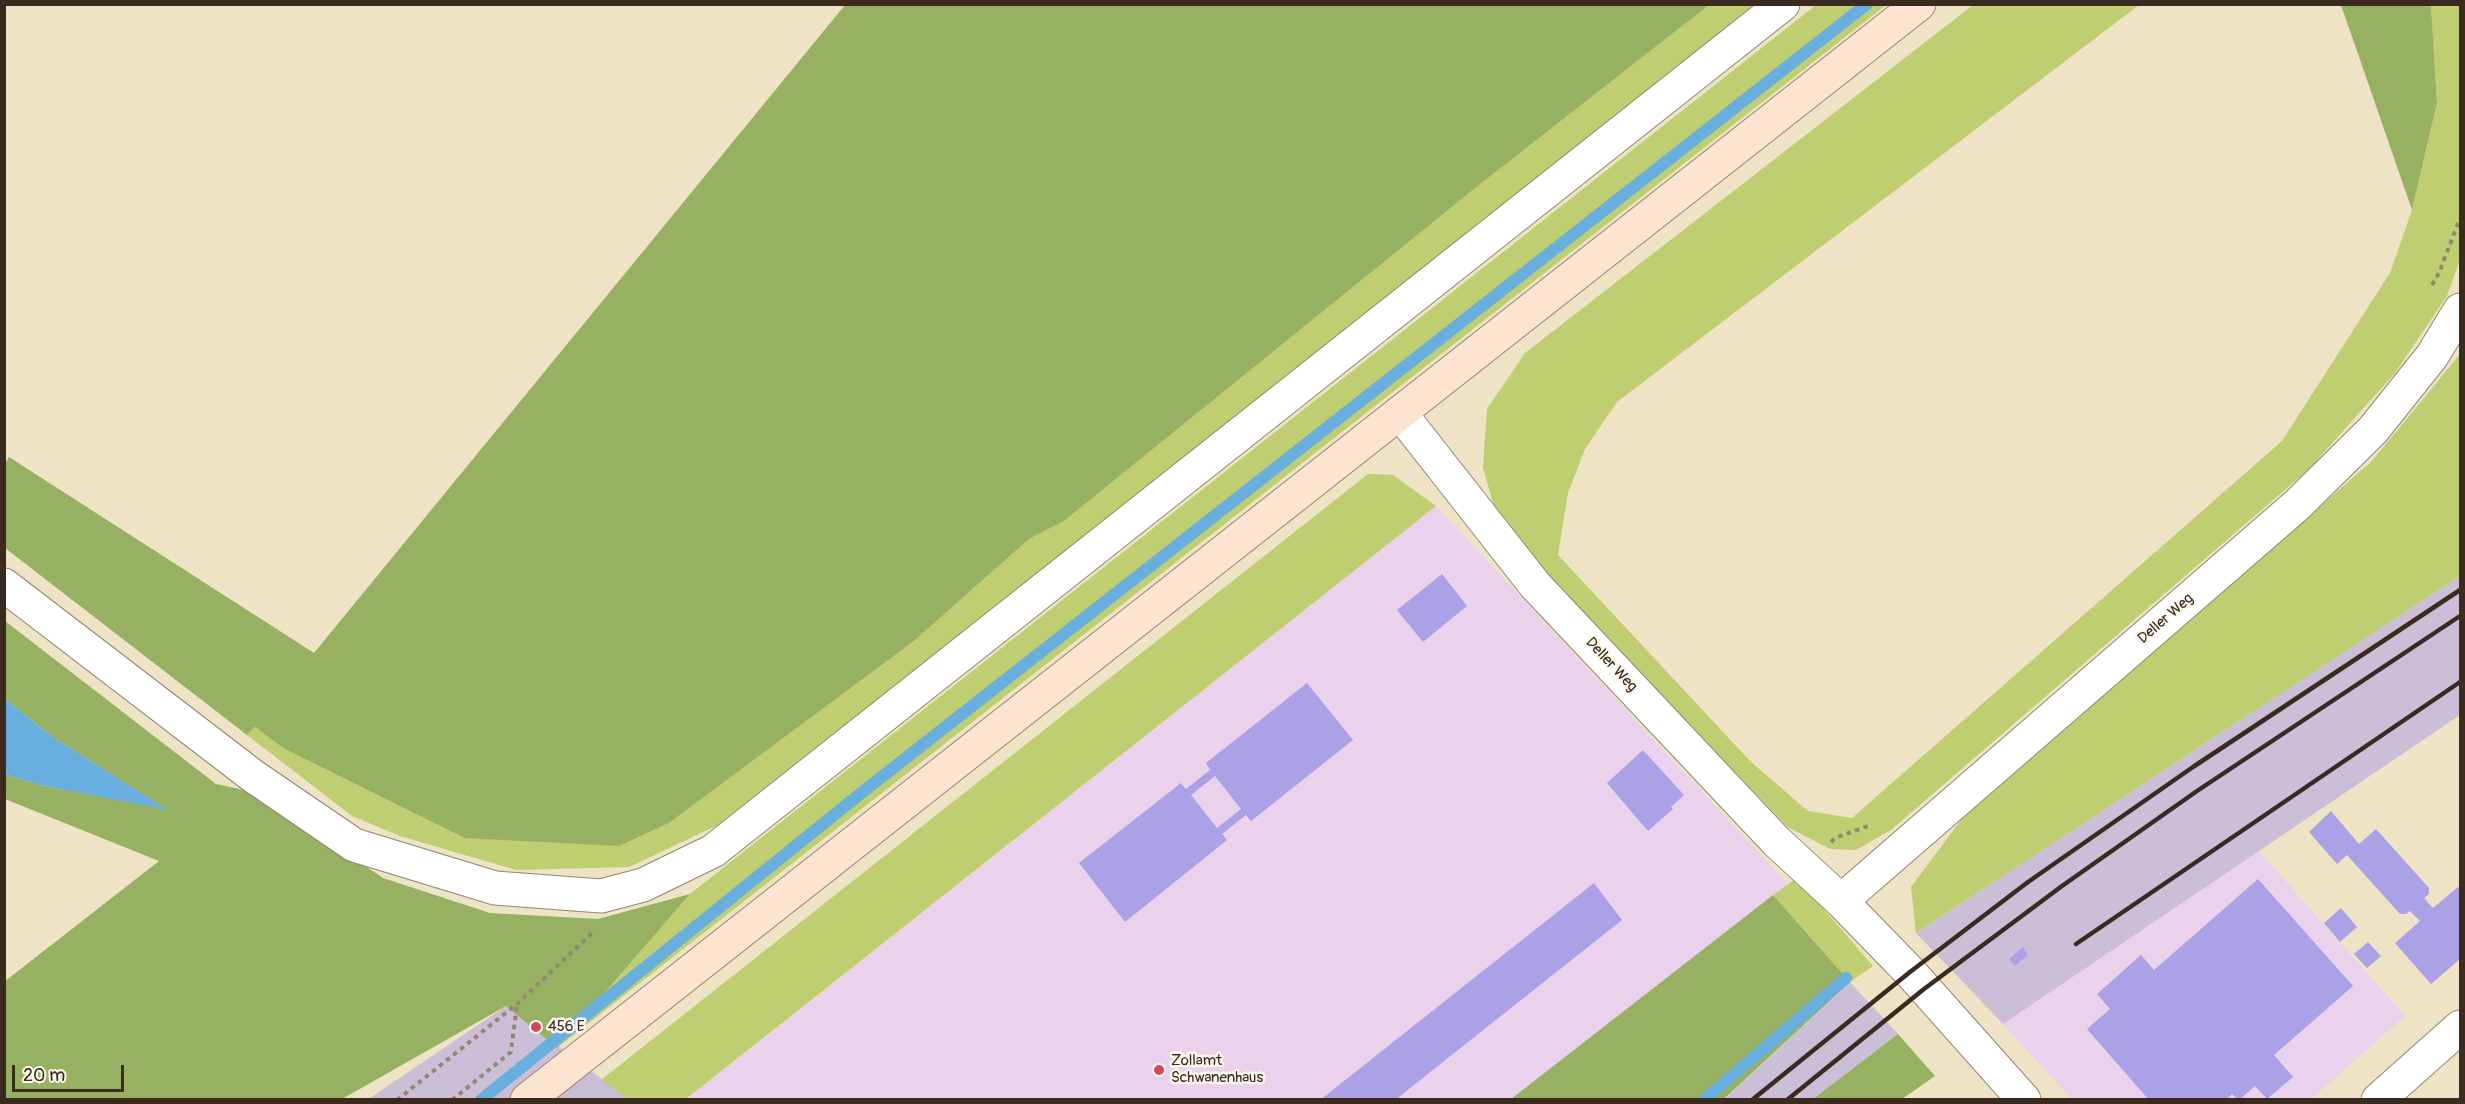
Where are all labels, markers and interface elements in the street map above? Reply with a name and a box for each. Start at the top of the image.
street label: Deller Weg [2135,590,2197,648]
street label: Deller Weg [1581,634,1641,696]
place label: 456 E [548,1018,585,1036]
marker: 456 E [529,1020,543,1034]
place label: Zollamt Schwanenhaus [1171,1052,1263,1087]
scale bar [15,1053,128,1091]
marker: Zollamt Schwanenhaus [1152,1063,1166,1077]
text: 20 m [23,1064,65,1087]

